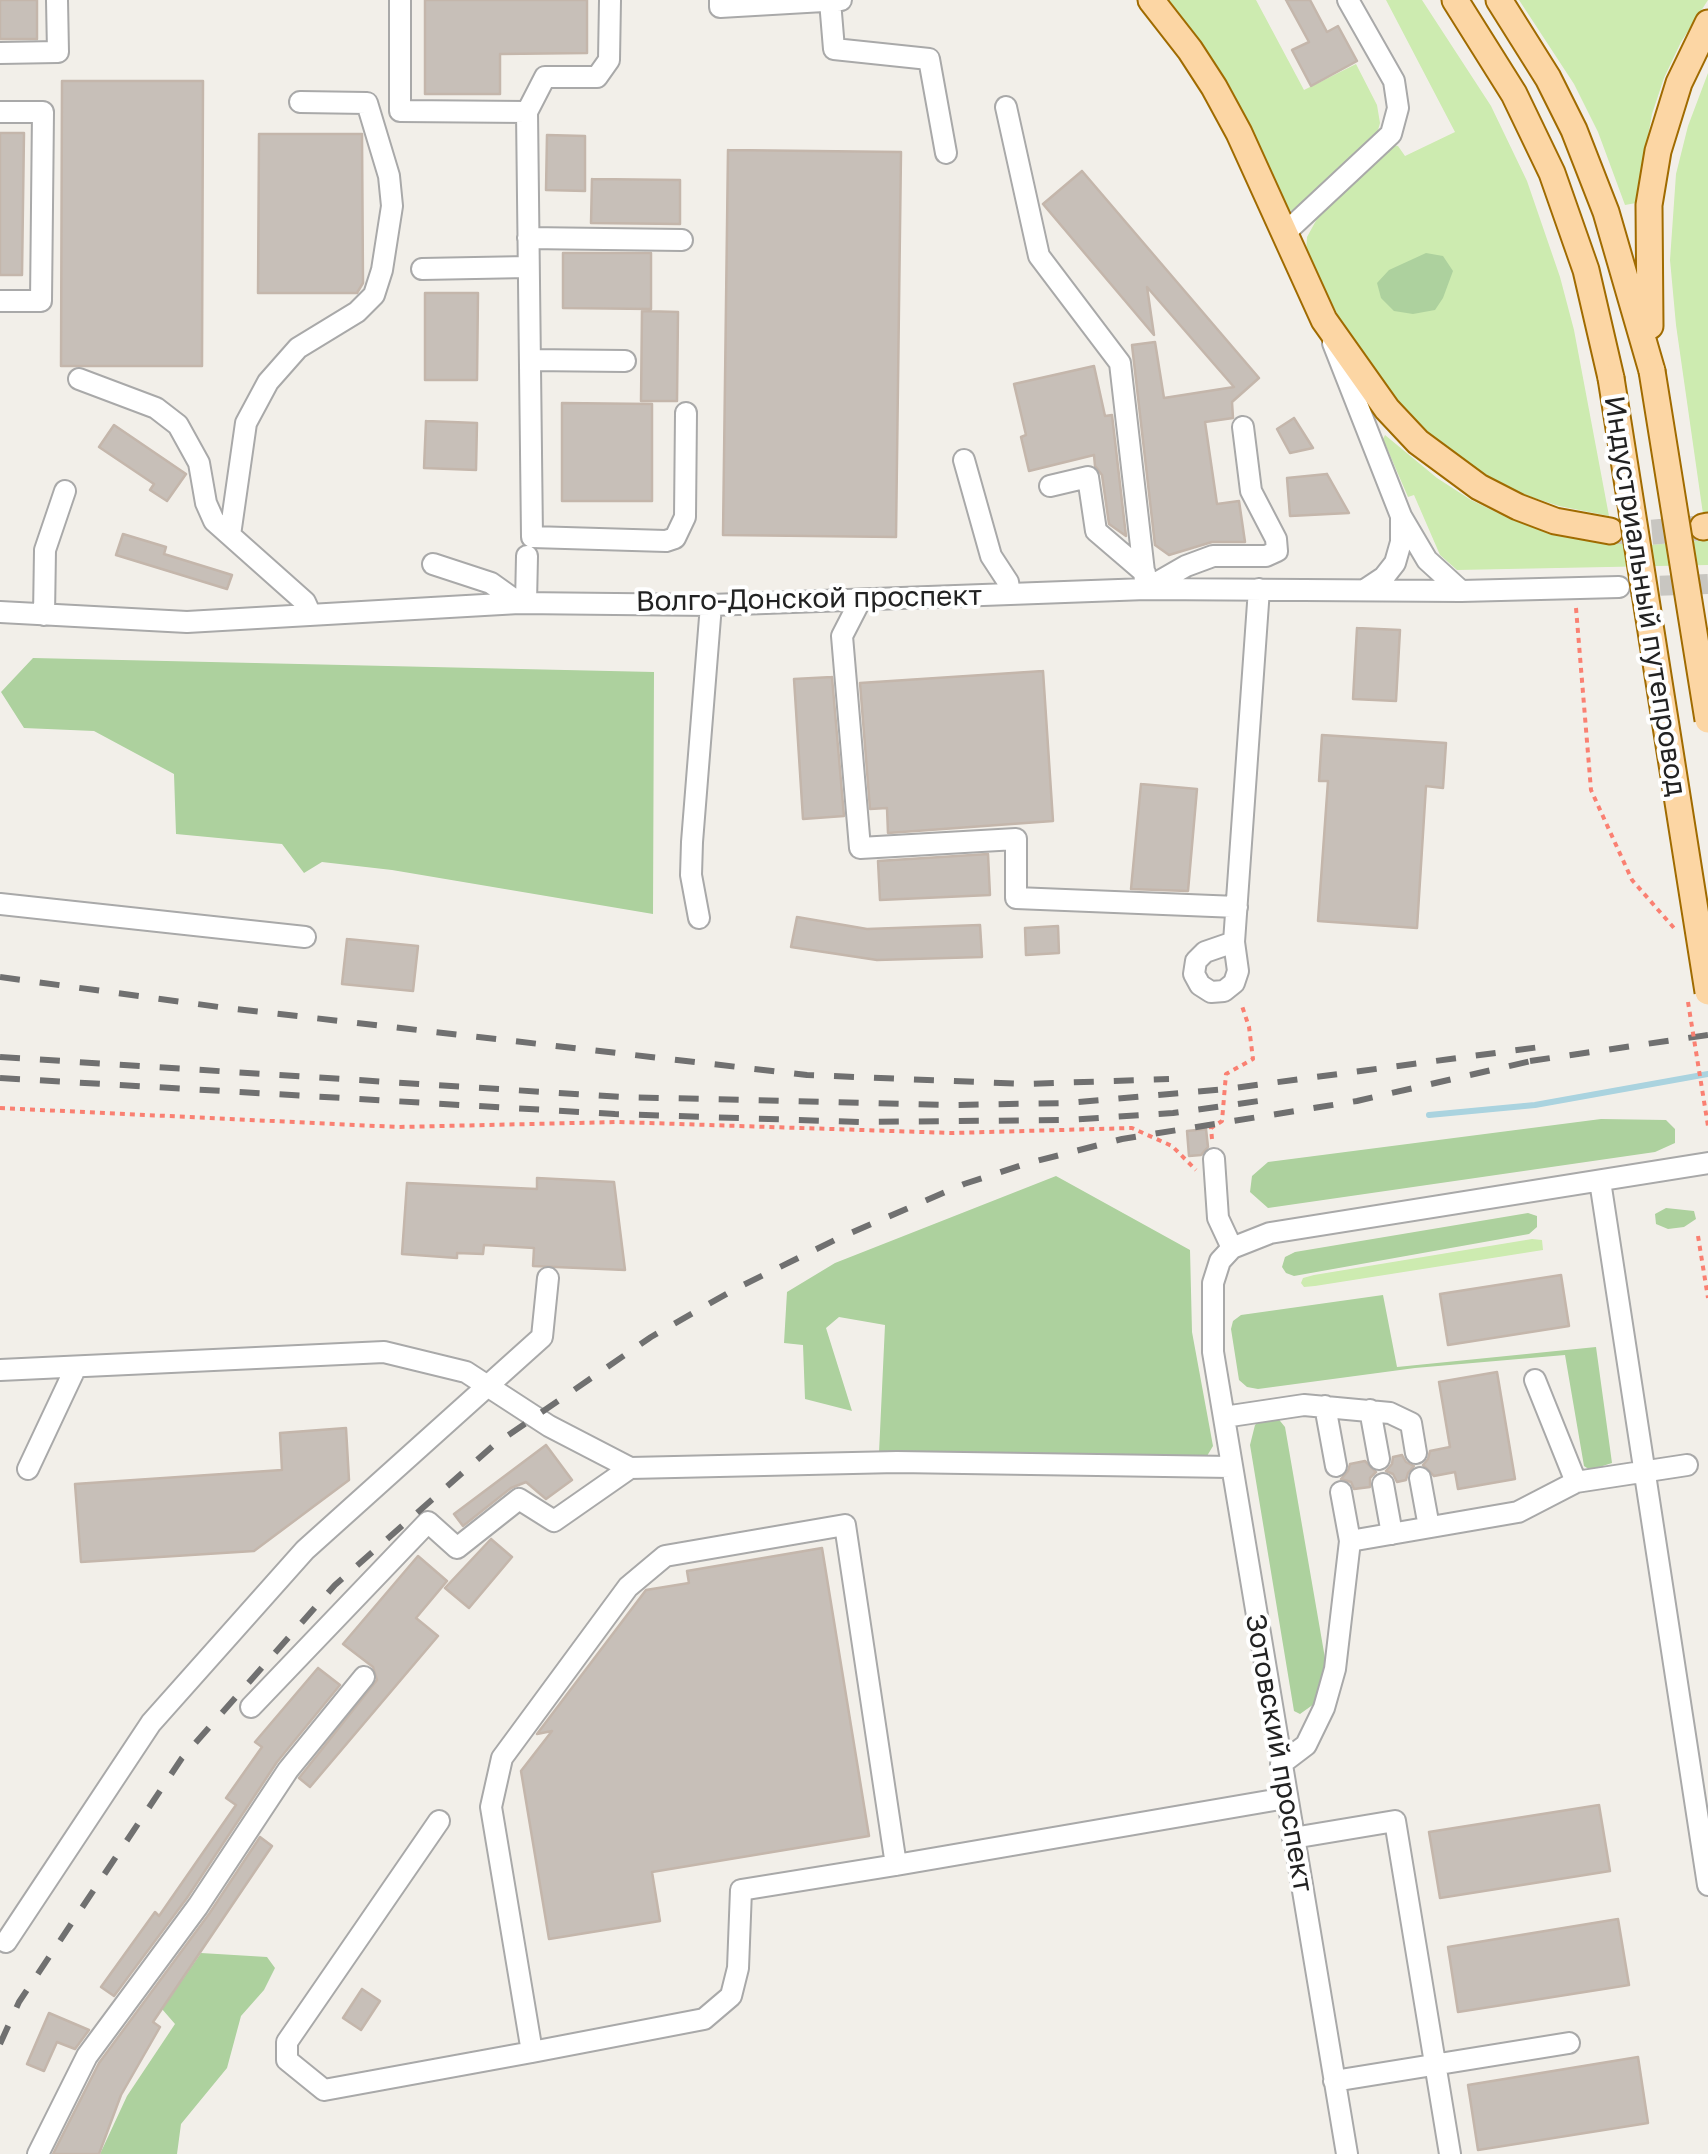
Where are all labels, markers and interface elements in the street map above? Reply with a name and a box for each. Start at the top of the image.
street label: Индустриальный путепровод [1597,393,1693,799]
street label: Волго-Донской проспект [636,579,982,619]
street label: Зотовский проспект [1238,1611,1320,1895]

